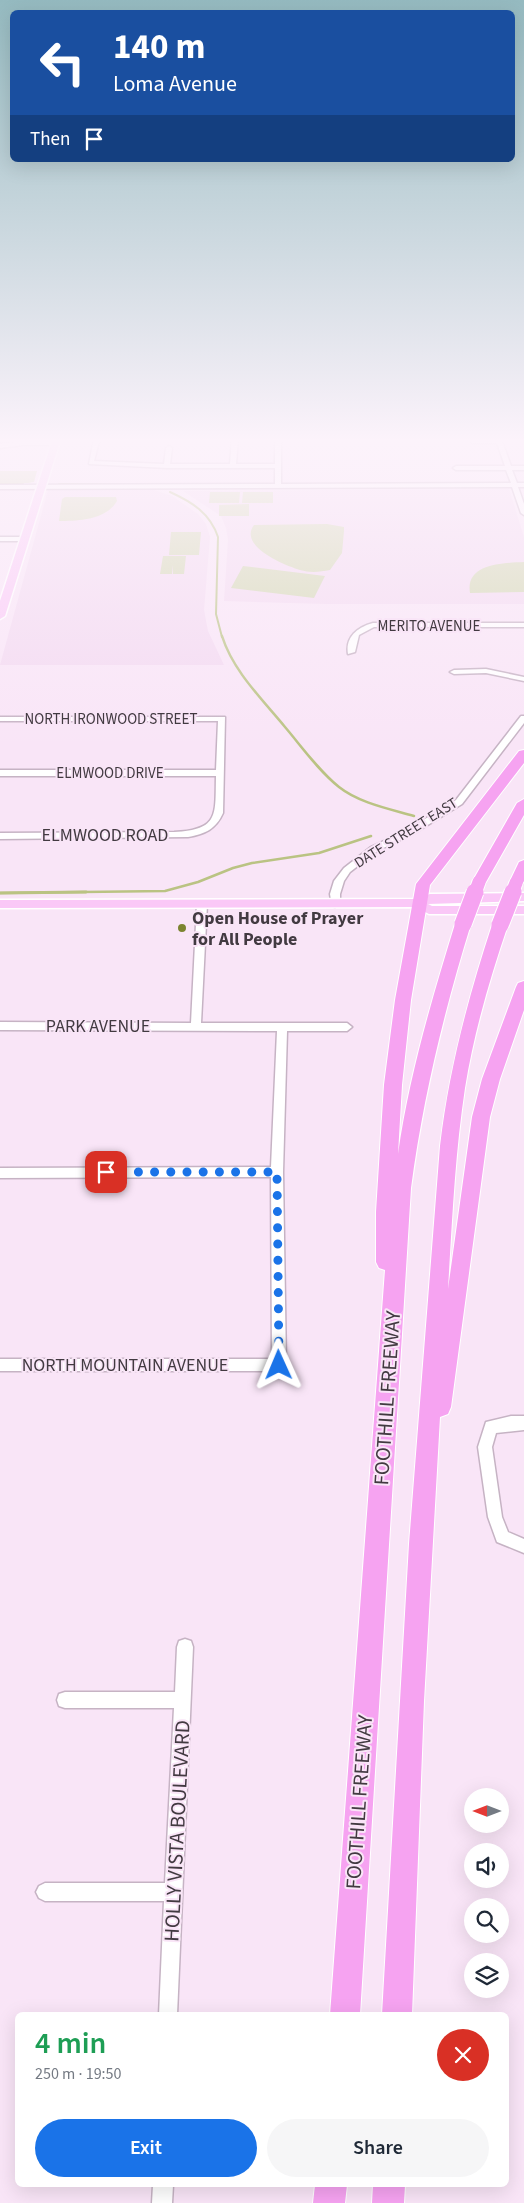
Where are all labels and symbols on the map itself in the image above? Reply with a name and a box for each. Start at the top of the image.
street label: MERITO AVENUE [378,616,480,637]
street label: NORTH IRONWOOD STREET [25,709,197,730]
street label: ELMWOOD DRIVE [56,763,164,784]
street label: DATE STREET EAST [350,793,462,873]
street label: ELMWOOD ROAD [42,823,168,848]
place label: Open House of Prayer for All People [192,906,364,952]
marker: Open House of Prayer for All People [176,922,188,934]
street label: PARK AVENUE [46,1014,150,1039]
pin [85,1151,127,1193]
street label: FOOTHILL FREEWAY [366,1309,408,1486]
position arrow [252,1338,304,1390]
street label: NORTH MOUNTAIN AVENUE [22,1353,228,1378]
street label: FOOTHILL FREEWAY [338,1713,380,1890]
street label: HOLLY VISTA BOULEVARD [156,1720,198,1942]
north arrow [464,1788,509,1832]

